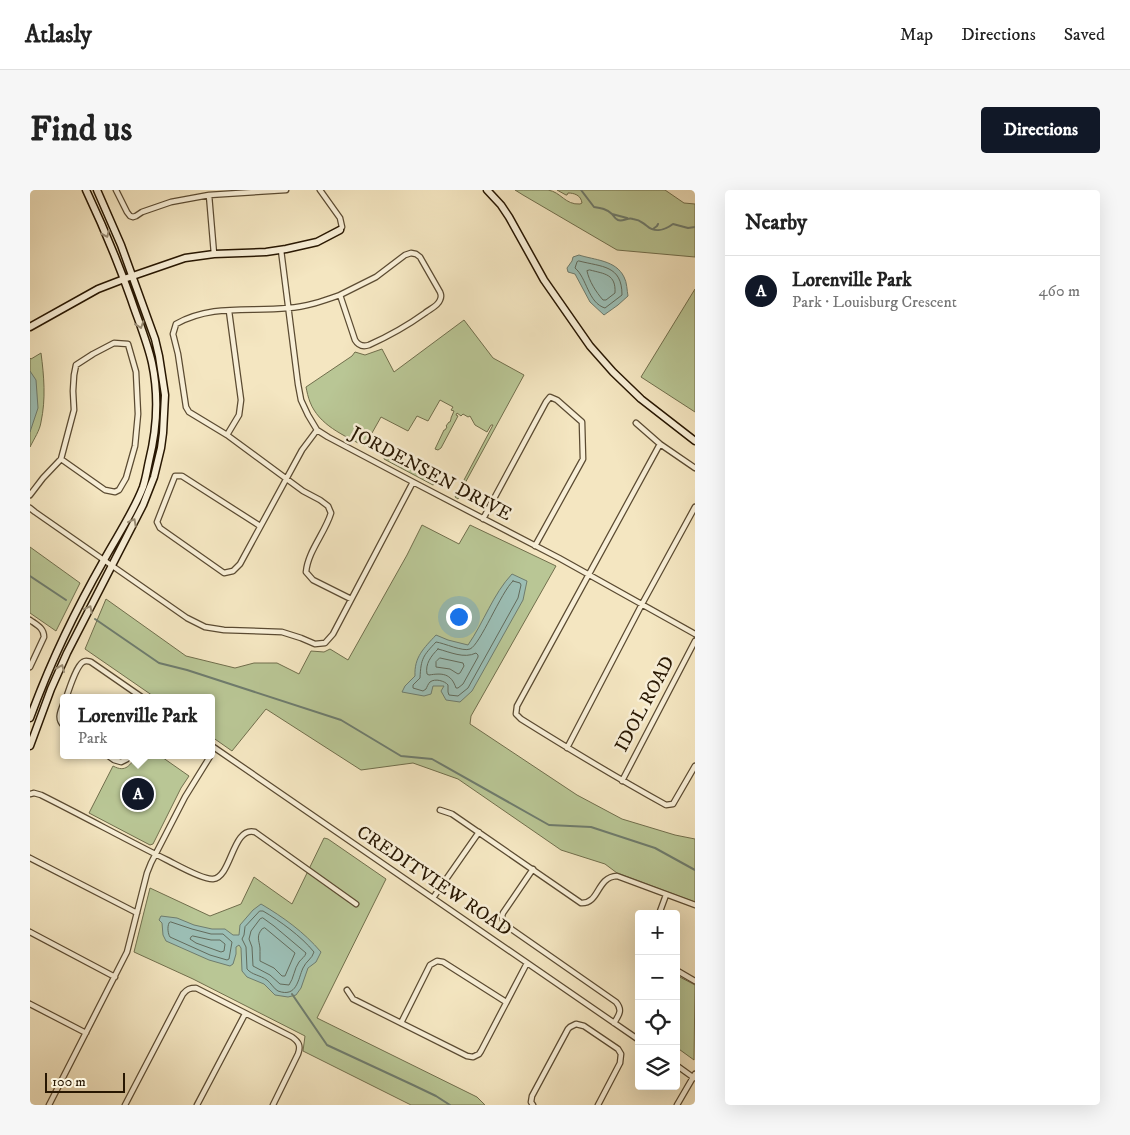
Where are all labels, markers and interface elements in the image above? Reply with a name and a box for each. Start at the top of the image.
text: Atlasly [25,20,92,50]
text: Map [900,24,933,46]
text: Directions [961,24,1036,46]
text: Saved [1064,24,1105,46]
button: Directions [981,107,1100,153]
text: Find us [30,108,132,152]
text: Nearby [745,210,807,236]
one-way arrow [99,229,110,238]
text: Lorenville Park [792,269,912,292]
text: A [756,281,766,301]
text: 460 m [1038,281,1080,301]
text: Park · Louisburg Crescent [792,292,957,312]
one-way arrow [134,320,144,329]
street label: JORDENSEN DRIVE [345,421,515,526]
one-way arrow [127,519,137,528]
your location [446,604,472,630]
one-way arrow [83,605,93,614]
street label: IDOL ROAD [610,652,680,756]
one-way arrow [54,664,65,673]
popup [60,694,215,759]
text: Lorenville Park [78,705,197,728]
text: Park [78,728,108,748]
pin: A [122,775,154,813]
street label: CREDITVIEW ROAD [352,821,516,941]
map controls [635,910,680,1090]
button: + [635,910,680,955]
button: − [635,955,680,1000]
button: locate [635,1000,680,1045]
button: layers [635,1045,680,1090]
scale bar [45,1070,125,1093]
text: 100 m [52,1073,86,1091]

